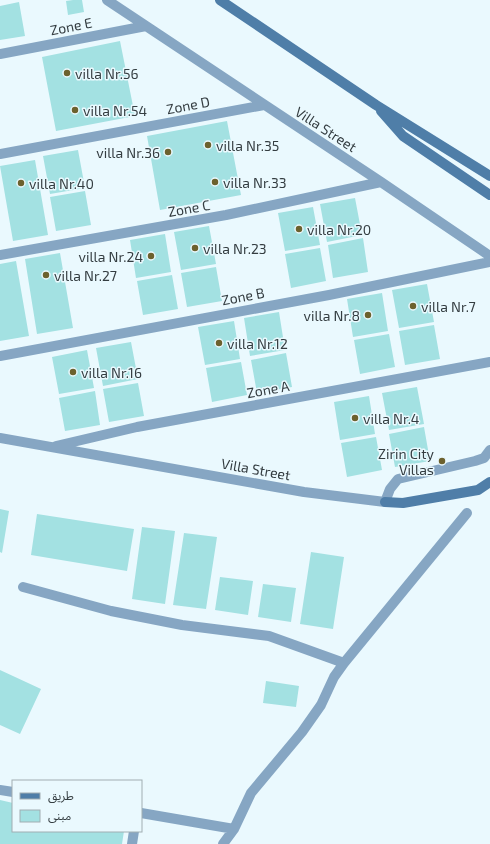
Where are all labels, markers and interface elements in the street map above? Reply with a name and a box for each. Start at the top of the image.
street label: Zone E [49,14,94,38]
place label: villa Nr.56 [75,65,138,82]
marker: villa Nr.56 [62,68,72,78]
street label: Zone D [165,92,211,118]
place label: villa Nr.54 [83,102,147,119]
street label: Villa Street [292,103,360,155]
marker: villa Nr.54 [70,105,80,115]
place label: villa Nr.35 [216,137,279,154]
marker: villa Nr.35 [203,140,213,150]
place label: villa Nr.36 [96,144,160,161]
marker: villa Nr.36 [163,147,173,157]
place label: villa Nr.33 [223,174,287,191]
place label: villa Nr.40 [29,175,94,192]
marker: villa Nr.33 [210,177,220,187]
marker: villa Nr.40 [16,178,26,188]
street label: Zone C [167,196,211,220]
place label: villa Nr.20 [307,221,371,238]
marker: villa Nr.20 [294,224,304,234]
place label: villa Nr.23 [203,240,267,257]
marker: villa Nr.23 [190,243,200,253]
place label: villa Nr.24 [79,248,143,265]
marker: villa Nr.24 [146,251,156,261]
place label: villa Nr.27 [54,267,117,284]
marker: villa Nr.27 [41,270,51,280]
street label: Zone B [220,284,266,308]
place label: villa Nr.7 [421,298,476,315]
marker: villa Nr.7 [408,301,418,311]
place label: villa Nr.8 [304,307,360,324]
marker: villa Nr.8 [363,310,373,320]
place label: villa Nr.12 [227,335,288,352]
marker: villa Nr.12 [214,338,224,348]
place label: villa Nr.16 [81,364,142,381]
marker: villa Nr.16 [68,367,78,377]
street label: Zone A [245,377,291,401]
place label: villa Nr.4 [363,410,419,427]
marker: villa Nr.4 [350,413,360,423]
place label: Zirin City Villas [378,445,435,478]
street label: Villa Street [220,455,292,483]
marker: Zirin City Villas [437,456,447,466]
legend [12,780,142,832]
text: طريق [48,788,74,804]
text: مبنى [48,808,71,823]

